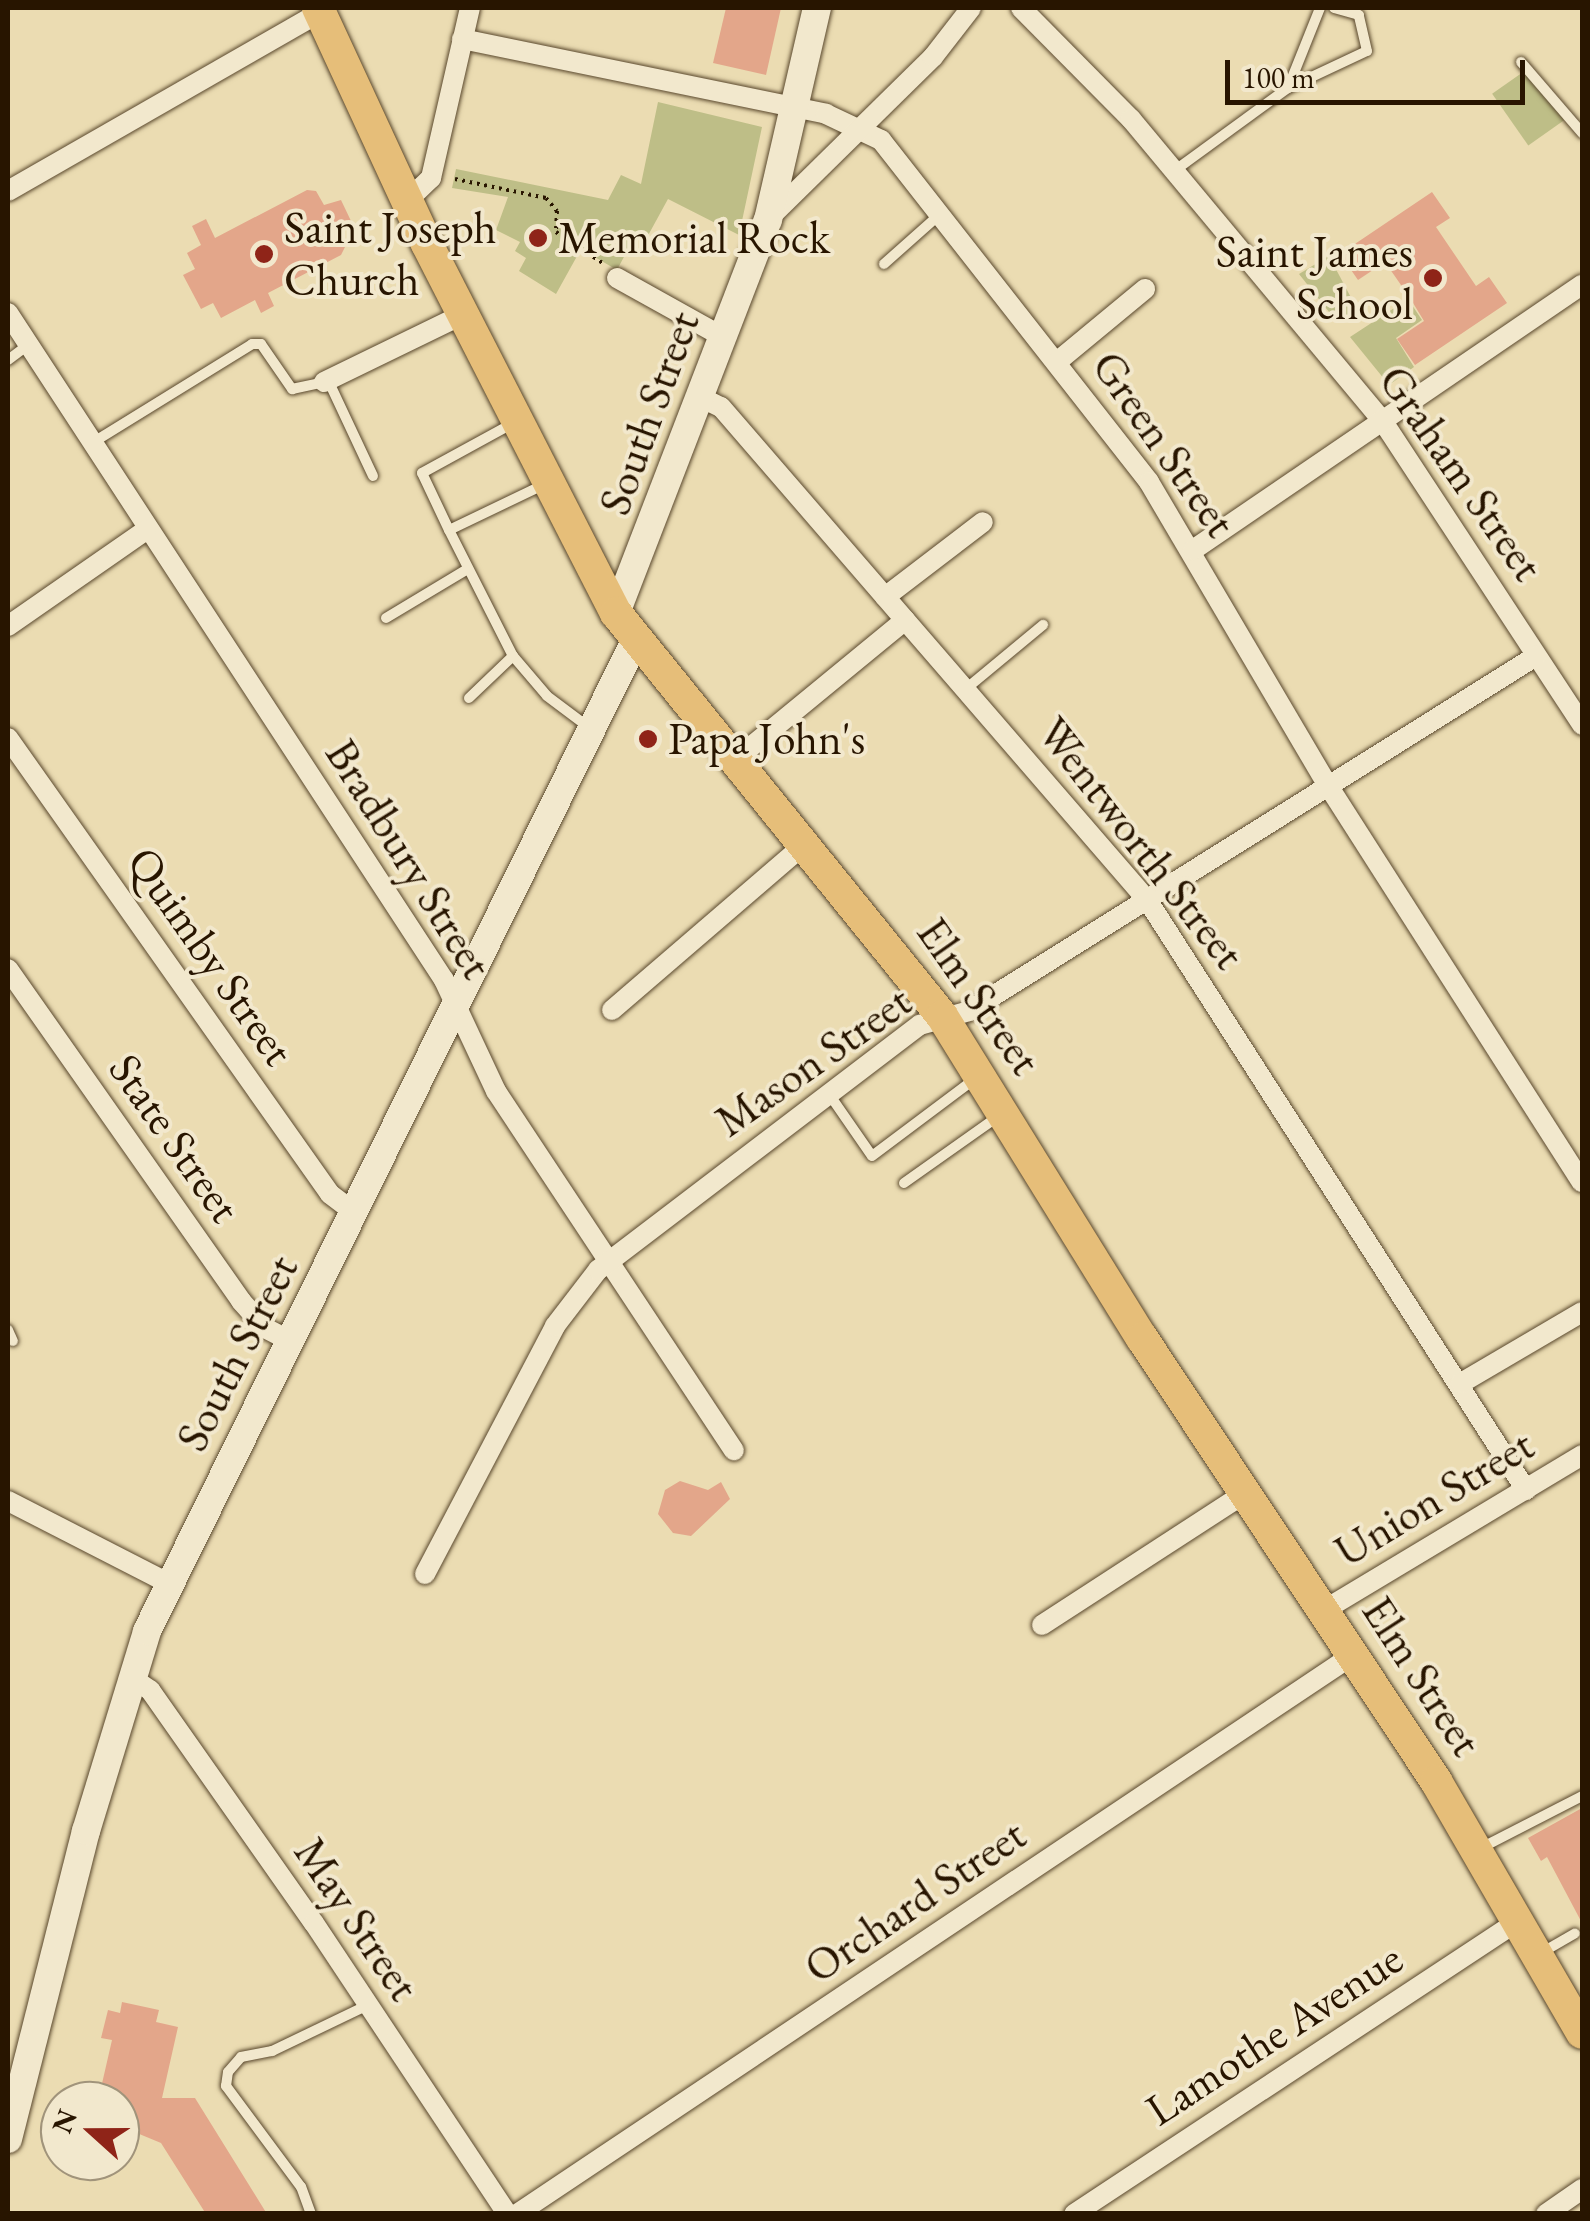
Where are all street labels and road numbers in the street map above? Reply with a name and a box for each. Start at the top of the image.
street label: South Street [587,304,711,522]
street label: Green Street [1080,341,1248,547]
street label: Graham Street [1367,355,1555,591]
street label: Wentworth Street [1026,706,1256,980]
street label: Bradbury Street [314,729,504,989]
street label: Quimby Street [116,837,306,1075]
street label: Elm Street [906,907,1052,1085]
street label: Mason Street [705,974,921,1148]
street label: State Street [98,1044,252,1232]
street label: South Street [165,1246,309,1460]
street label: Union Street [1325,1418,1543,1578]
street label: Elm Street [1351,1586,1493,1766]
street label: Orchard Street [794,1807,1036,1995]
street label: May Street [283,1827,431,2011]
street label: Lamothe Avenue [1136,1931,1412,2137]

